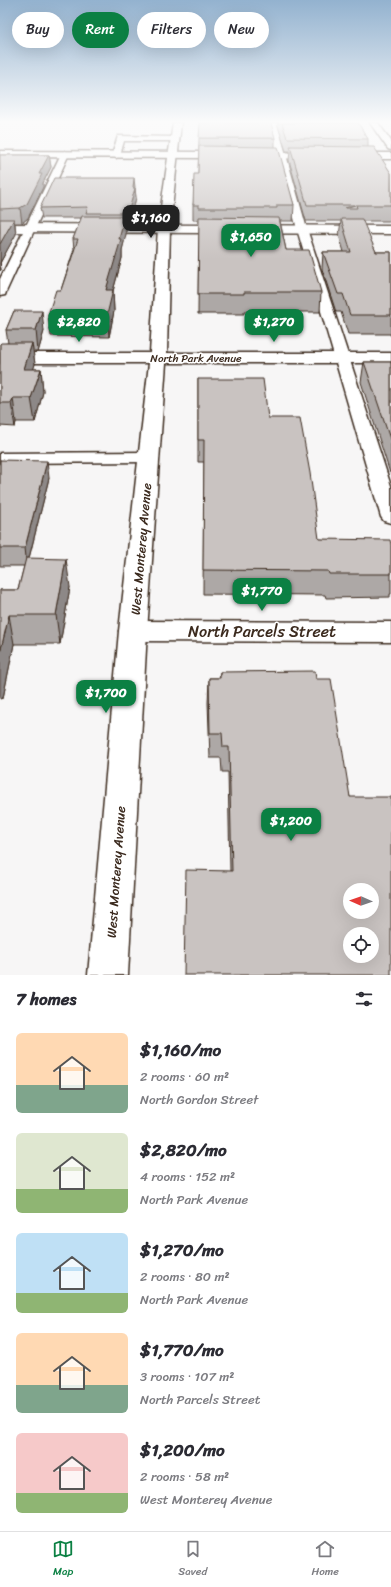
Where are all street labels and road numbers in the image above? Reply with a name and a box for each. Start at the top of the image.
street label: North Park Avenue [150,349,242,368]
street label: West Monterey Avenue [124,482,158,616]
street label: North Parcels Street [188,617,336,646]
street label: West Monterey Avenue [100,805,132,939]

